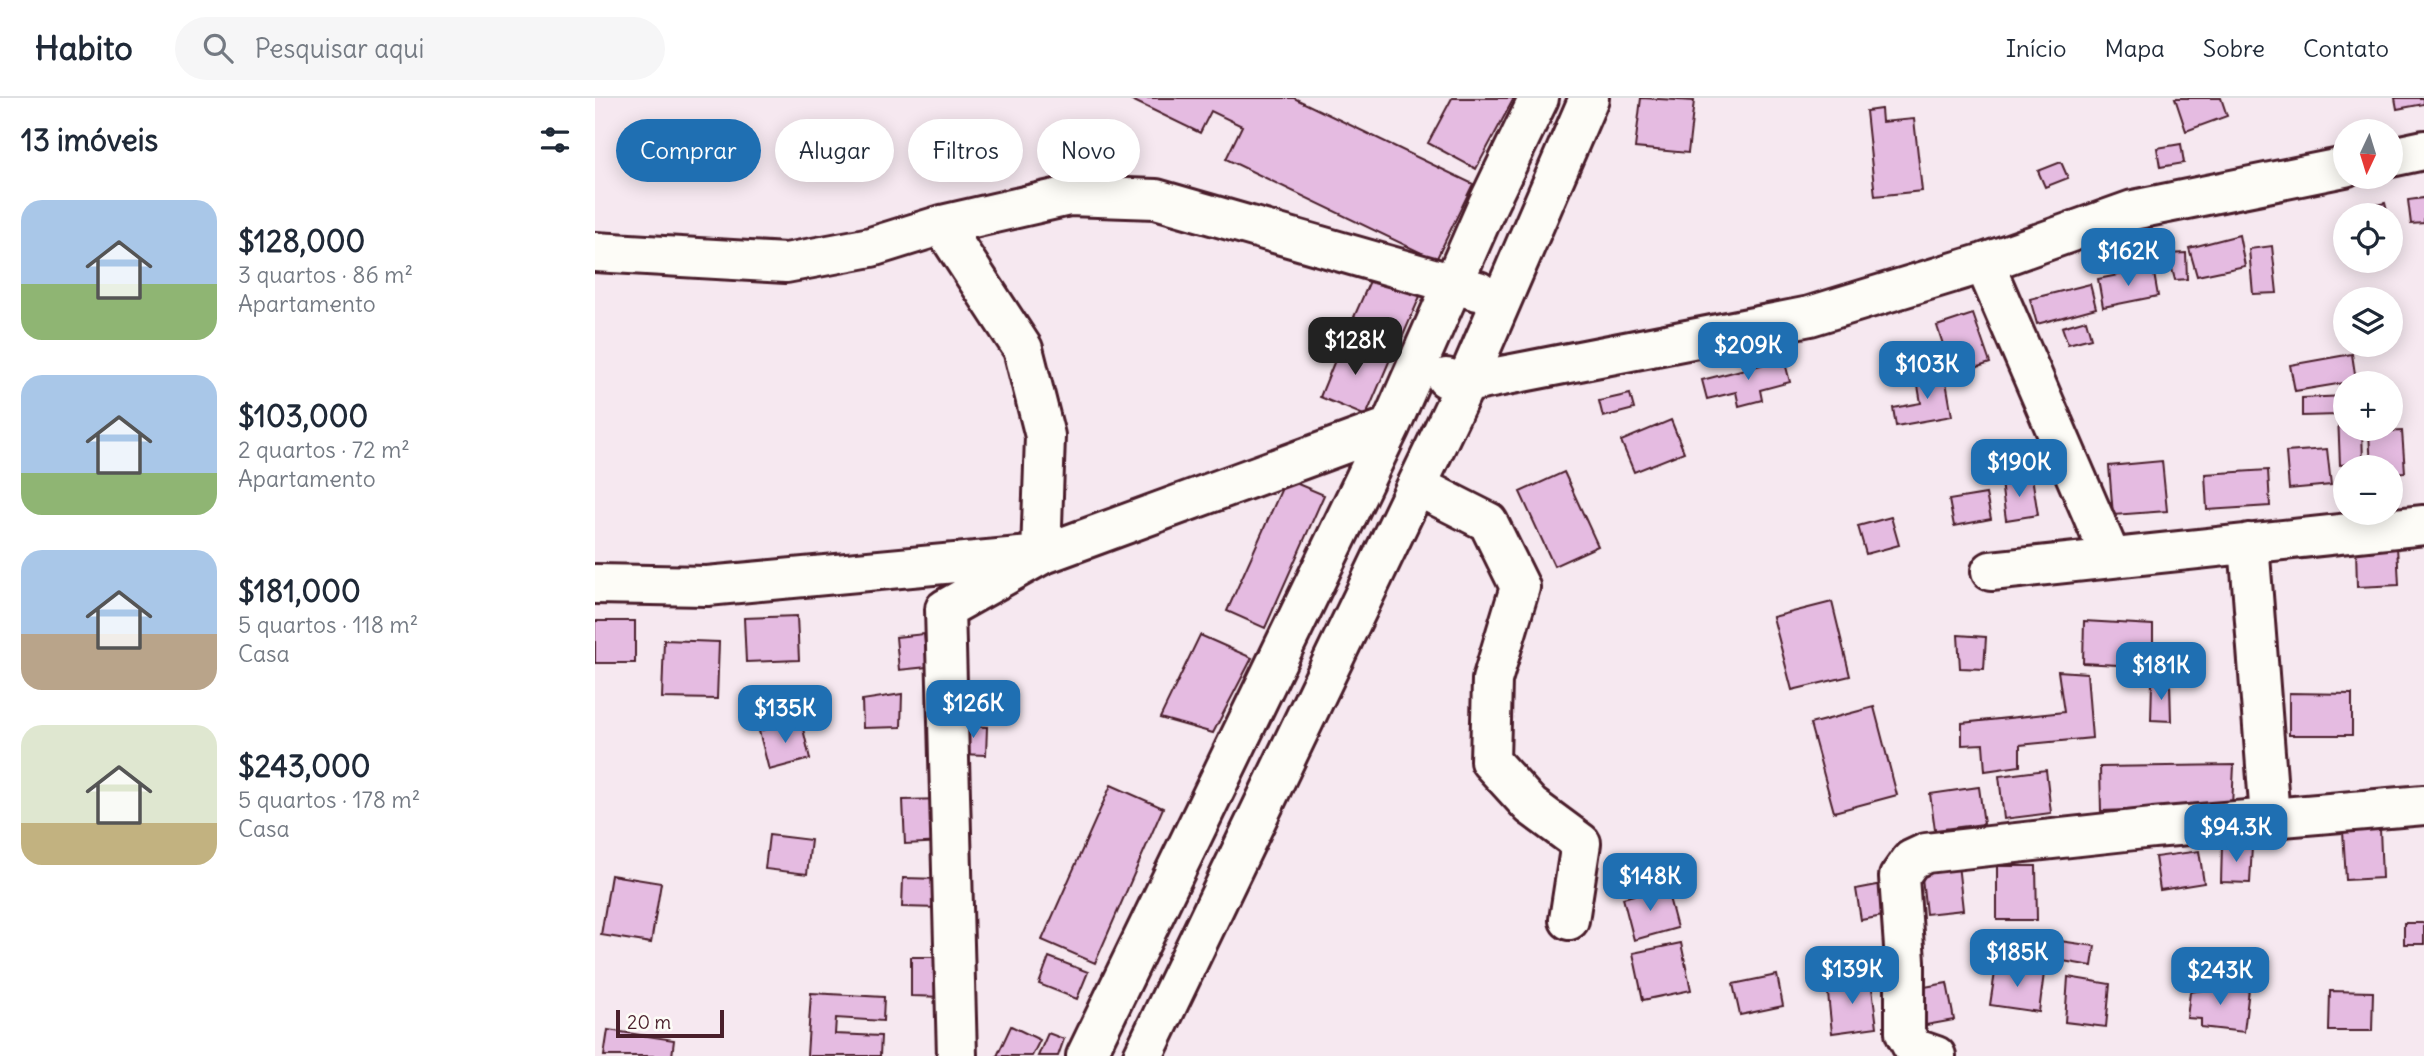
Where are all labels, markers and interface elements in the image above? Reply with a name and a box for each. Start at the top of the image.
search box [175,17,665,80]
text: Habito [35,27,133,69]
icon: search [199,29,237,67]
text: Pesquisar aqui [255,32,424,65]
text: Início [2006,33,2066,63]
text: Mapa [2104,33,2165,63]
text: Sobre [2203,33,2265,63]
text: Contato [2303,33,2389,63]
chip: Comprar [616,119,761,182]
chip: Alugar [775,119,894,182]
chip: Filtros [908,119,1023,182]
chip: Novo [1037,119,1140,182]
north arrow [2333,119,2403,189]
map controls [2333,119,2403,525]
text: 13 imóveis [21,121,158,159]
icon: filters [536,121,574,159]
button: locate [2333,203,2403,273]
text: $128,000 [238,222,365,260]
icon: home [77,228,161,312]
pin: $162K [2079,228,2177,288]
text: $162K [2097,236,2159,265]
text: 3 quartos · 86 m² [238,260,413,289]
button: layers [2333,287,2403,357]
text: Apartamento [238,289,376,318]
pin: $128K [1306,317,1404,377]
pin: $209K [1699,322,1797,382]
text: $128K [1324,325,1386,354]
text: $209K [1714,330,1782,359]
pin: $103K [1878,342,1976,401]
text: $103K [1895,349,1959,378]
button: + [2333,371,2403,441]
text: $103,000 [238,397,368,435]
icon: home [77,403,161,487]
text: 2 quartos · 72 m² [238,435,410,464]
pin: $190K [1970,440,2068,499]
text: $190K [1987,447,2051,476]
button: − [2333,455,2403,525]
text: Apartamento [238,464,376,493]
text: $181,000 [238,572,361,610]
icon: home [77,578,161,662]
text: 5 quartos · 118 m² [238,610,418,639]
text: Casa [238,639,290,668]
pin: $181K [2112,642,2210,702]
text: $181K [2132,650,2190,679]
pin: $126K [924,680,1022,740]
pin: $135K [736,686,834,745]
text: $126K [942,688,1004,717]
text: $135K [754,693,816,722]
text: $243,000 [238,747,370,785]
icon: home [77,753,161,837]
text: 5 quartos · 178 m² [238,785,420,814]
pin: $94.3K [2179,804,2293,864]
text: $94.3K [2200,812,2272,841]
text: Casa [238,814,290,843]
pin: $148K [1601,854,1699,913]
text: $148K [1619,861,1681,890]
pin: $185K [1968,930,2066,989]
text: $185K [1986,937,2048,966]
pin: $139K [1803,946,1901,1006]
pin: $243K [2171,948,2269,1007]
text: $139K [1821,954,1883,983]
text: $243K [2187,955,2253,984]
scale bar [616,1007,725,1039]
text: 20 m [627,1010,671,1034]

